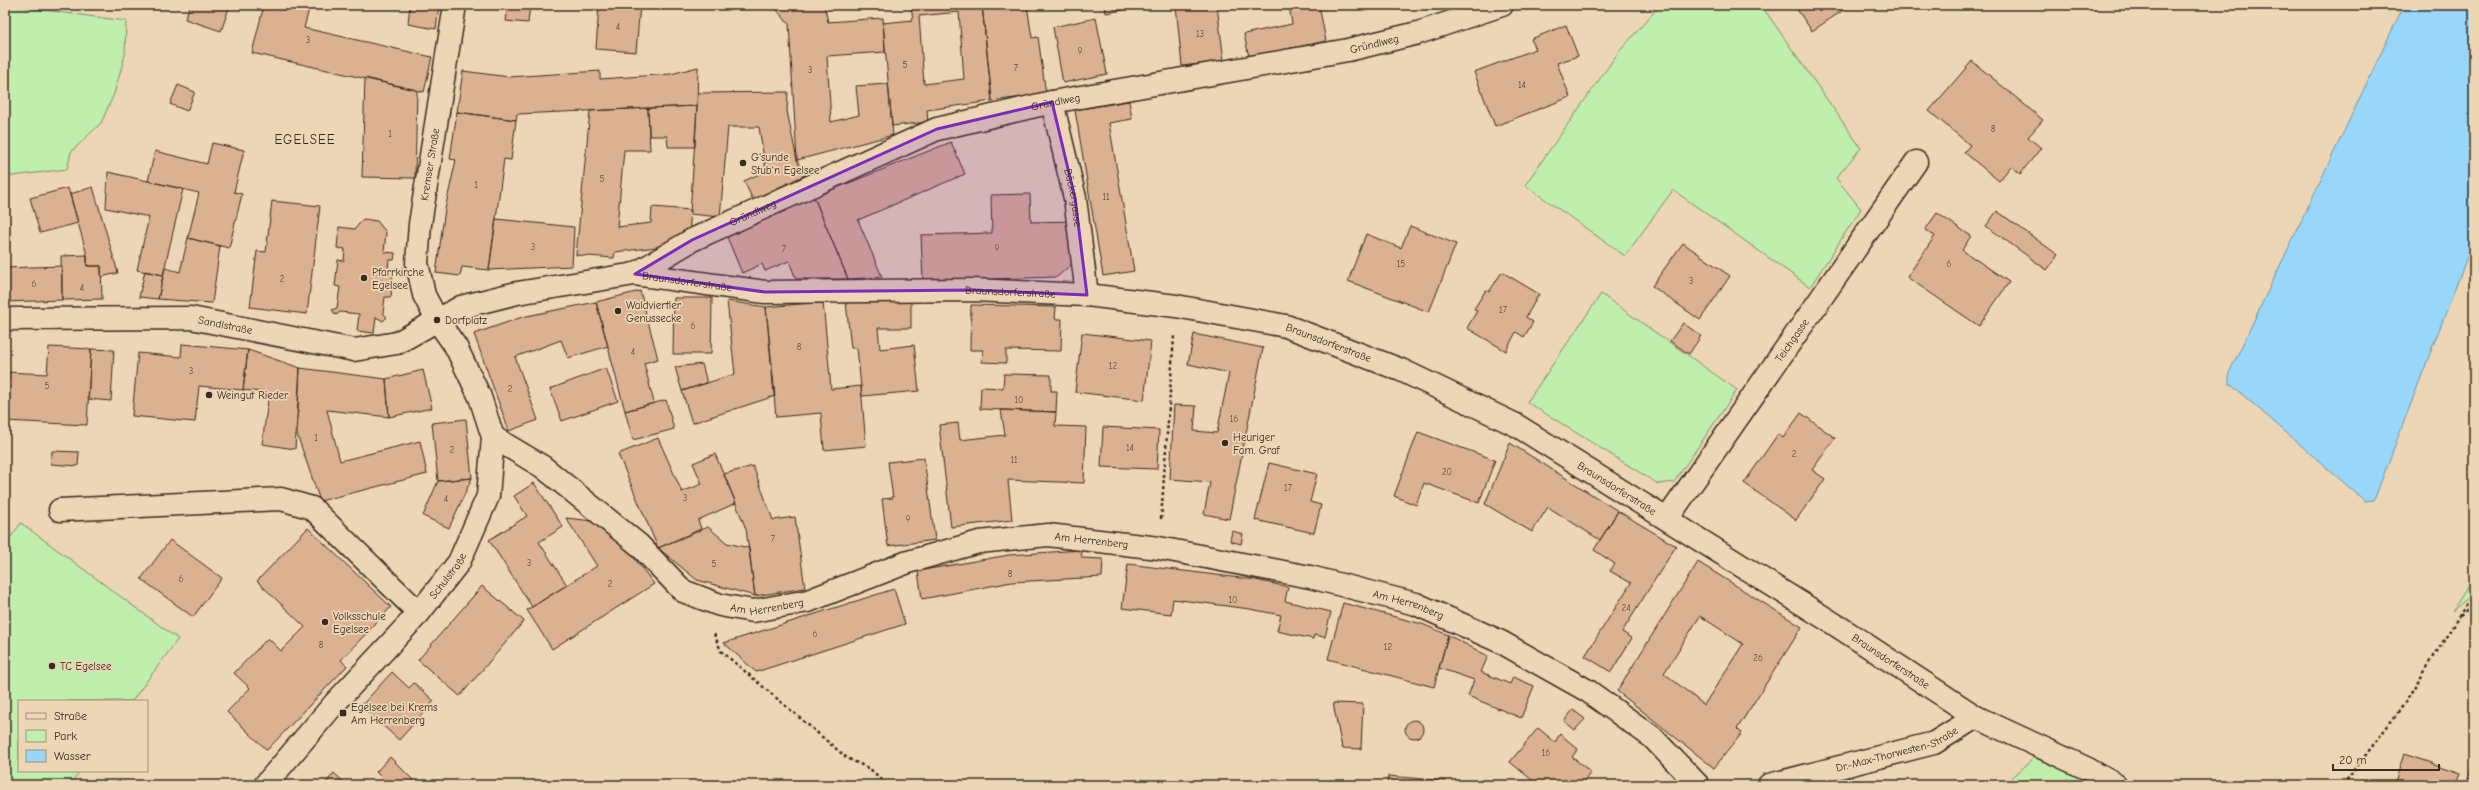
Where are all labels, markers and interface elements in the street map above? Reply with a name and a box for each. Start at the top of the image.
house number: 4 [616,22,620,32]
house number: 13 [1196,29,1204,39]
street label: Gründlweg [1349,32,1400,56]
house number: 3 [306,35,310,45]
house number: 9 [1078,46,1083,56]
house number: 5 [903,60,908,70]
house number: 7 [1014,63,1019,73]
house number: 3 [808,65,812,75]
house number: 14 [1518,80,1526,90]
street label: Gründlweg [1030,91,1081,114]
house number: 8 [1991,124,1996,134]
street label: Kremser Straße [418,127,442,202]
house number: 1 [388,129,392,139]
district label: EGELSEE [274,132,336,147]
place label: G'sunde Stub'n Egelsee [751,151,820,177]
marker: G'sunde Stub'n Egelsee [738,158,748,168]
street label: Bäckergasse [1061,167,1085,228]
house number: 5 [600,174,605,184]
house number: 1 [474,180,478,190]
house number: 11 [1102,192,1110,202]
street label: Gründlweg [727,197,778,229]
house number: 3 [531,242,535,252]
house number: 9 [995,243,1000,253]
house number: 7 [782,244,787,254]
house number: 15 [1397,259,1405,269]
house number: 6 [1947,259,1952,269]
place label: Pfarrkirche Egelsee [372,266,424,292]
street label: Braunsdorferstraße [641,269,733,294]
marker: Pfarrkirche Egelsee [359,273,369,283]
house number: 2 [280,274,285,284]
house number: 3 [1689,276,1693,286]
house number: 6 [32,279,37,289]
house number: 4 [80,283,84,293]
street label: Braunsdorferstraße [965,284,1056,301]
place label: Waldviertler Genussecke [626,299,682,325]
house number: 17 [1499,305,1508,315]
marker: Waldviertler Genussecke [613,306,623,316]
street label: Sandlstraße [197,314,254,337]
place label: Dorfplatz [445,314,487,327]
marker: Dorfplatz [432,315,442,325]
street label: Teichgasse [1772,316,1812,365]
house number: 6 [691,321,696,331]
street label: Braunsdorferstraße [1284,321,1374,365]
house number: 8 [797,342,802,352]
house number: 4 [631,347,635,357]
house number: 12 [1109,361,1117,371]
house number: 3 [189,366,193,376]
house number: 5 [45,381,50,391]
house number: 2 [508,384,513,394]
place label: Weingut Rieder [217,389,289,402]
marker: Weingut Rieder [204,390,214,400]
house number: 10 [1014,395,1024,405]
house number: 16 [1230,414,1238,424]
place label: Heuriger Fam. Graf [1233,431,1281,457]
house number: 1 [314,433,318,443]
marker: Heuriger Fam. Graf [1220,438,1230,448]
house number: 14 [1126,443,1134,453]
house number: 2 [450,445,455,455]
house number: 2 [1792,449,1797,459]
house number: 11 [1010,455,1018,465]
street label: Braunsdorferstraße [1575,459,1659,518]
house number: 20 [1442,467,1452,477]
house number: 17 [1284,483,1293,493]
house number: 3 [683,493,687,503]
house number: 4 [444,494,448,504]
house number: 9 [906,514,911,524]
street label: Am Herrenberg [1054,530,1129,551]
house number: 7 [771,534,776,544]
street label: Schulstraße [427,551,469,602]
house number: 3 [527,558,531,568]
house number: 5 [712,559,717,569]
house number: 8 [1008,569,1013,579]
house number: 6 [179,574,184,584]
house number: 2 [608,579,613,589]
street label: Am Herrenberg [1372,587,1446,623]
house number: 10 [1228,595,1238,605]
street label: Am Herrenberg [729,596,805,619]
house number: 24 [1621,603,1631,613]
place label: Volksschule Egelsee [333,610,386,636]
marker: Volksschule Egelsee [320,617,330,627]
house number: 6 [813,629,818,639]
street label: Braunsdorferstraße [1849,631,1933,692]
house number: 8 [319,640,324,650]
house number: 12 [1384,642,1392,652]
house number: 26 [1753,653,1763,663]
place label: TC Egelsee [60,660,112,673]
marker: TC Egelsee [47,661,57,671]
legend [18,700,148,772]
place label: Egelsee bei Krems Am Herrenberg [351,701,438,727]
marker: Egelsee bei Krems Am Herrenberg [338,708,348,718]
text: Straße [54,709,87,723]
street label: Dr.-Max-Thorwesten-Straße [1834,724,1961,775]
text: Park [54,729,77,743]
scale bar [2333,746,2439,772]
house number: 16 [1542,748,1550,758]
text: Wasser [54,749,91,763]
text: 20 m [2339,753,2367,767]

